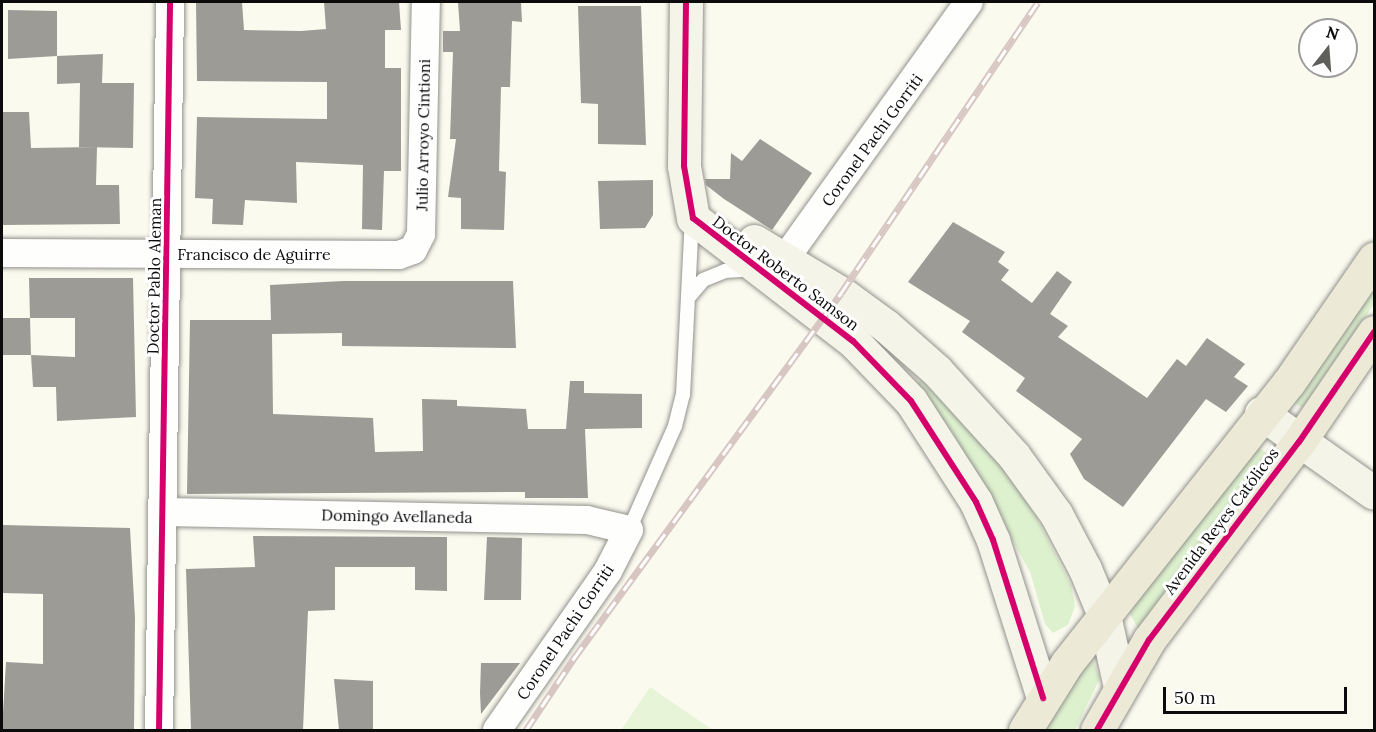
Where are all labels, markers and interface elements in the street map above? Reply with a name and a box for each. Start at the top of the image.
north arrow [1298,18,1358,78]
text: N [1324,21,1342,44]
street label: Julio Arroyo Cintioni [412,59,434,211]
street label: Coronel Pachi Gorriti [817,70,927,210]
street label: Doctor Pablo Aleman [143,197,165,355]
street label: Doctor Roberto Samson [709,212,863,334]
street label: Francisco de Aguirre [177,244,331,264]
street label: Avenida Reyes Católicos [1160,444,1282,598]
street label: Domingo Avellaneda [321,505,473,527]
street label: Coronel Pachi Gorriti [513,561,617,703]
scale bar [1166,675,1350,713]
text: 50 m [1174,686,1216,709]

